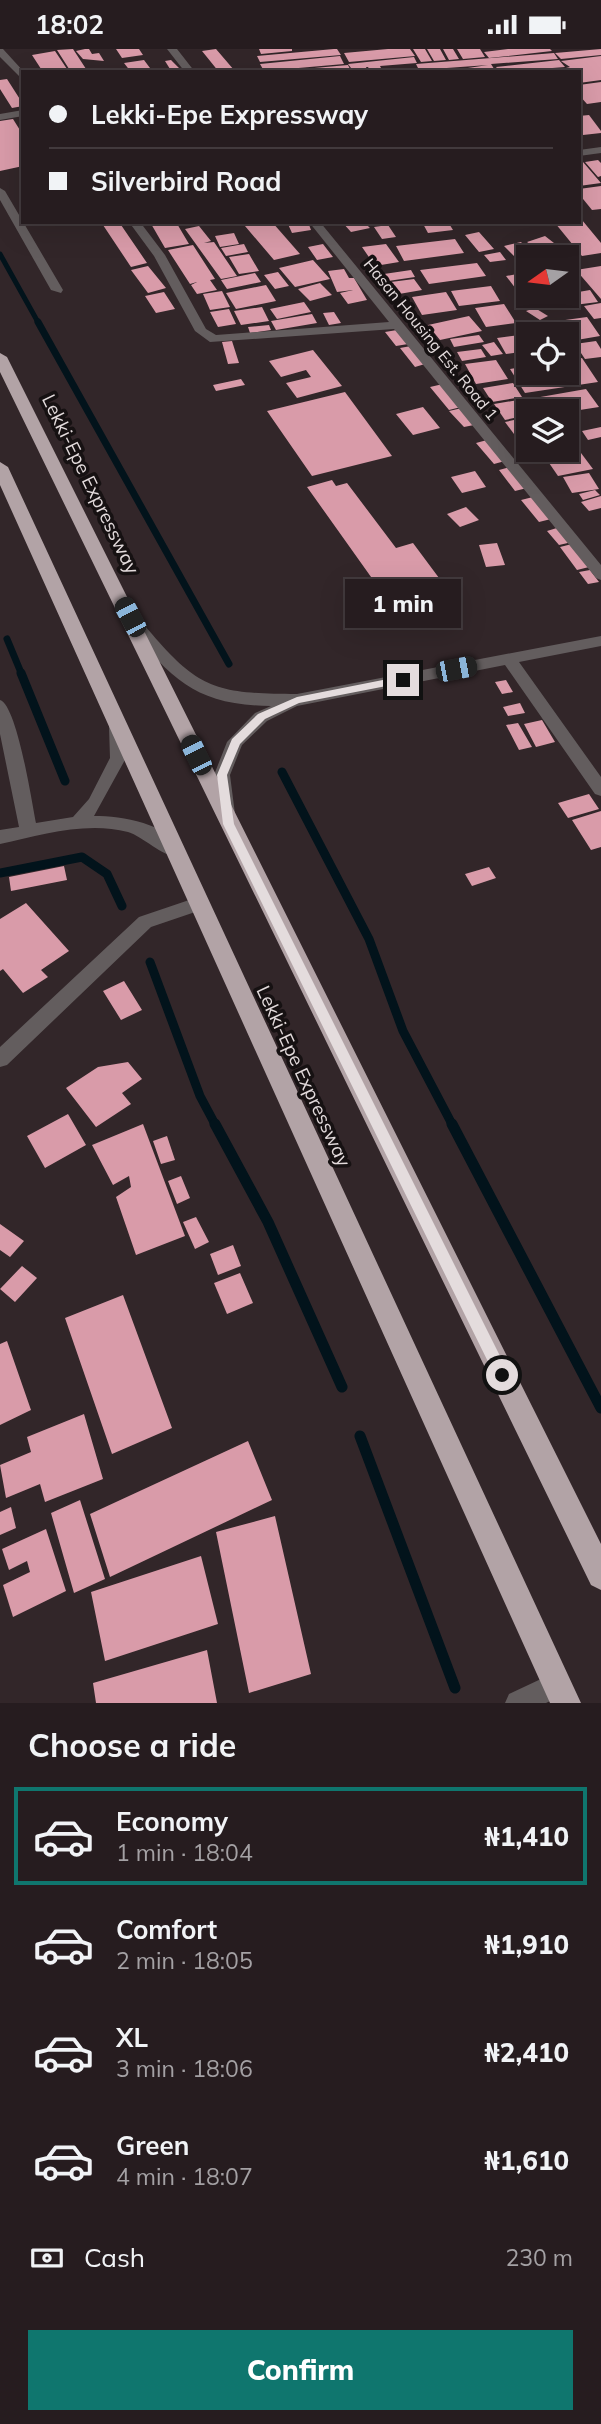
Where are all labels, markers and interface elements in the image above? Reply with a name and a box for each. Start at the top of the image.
text: 18:02 [35,8,104,41]
text: Lekki-Epe Expressway [91,98,368,131]
text: Silverbird Road [91,165,281,198]
north arrow [516,245,579,308]
map controls [516,245,579,462]
street label: Hasan Housing Est. Road 1 [360,254,502,424]
button: locate [516,322,579,385]
street label: Lekki-Epe Expressway [37,390,145,578]
button: layers [516,399,579,462]
callout: 1 min [345,579,461,627]
text: 1 min [372,589,434,618]
car [111,594,150,640]
car [434,655,479,683]
route end [387,664,419,696]
car [178,732,215,778]
street label: Lekki-Epe Expressway [252,982,356,1170]
route start [486,1359,518,1391]
text: Choose a ride [28,1725,236,1765]
icon: car [32,1805,95,1868]
text: Economy [116,1805,228,1838]
text: ₦1,410 [484,1820,569,1853]
text: 1 min · 18:04 [116,1838,253,1867]
icon: car [32,1913,95,1976]
text: Comfort [116,1913,217,1946]
text: ₦1,910 [484,1928,569,1961]
text: 2 min · 18:05 [116,1946,253,1975]
icon: car [32,2021,95,2084]
text: XL [116,2021,148,2054]
text: ₦2,410 [484,2036,569,2069]
text: 3 min · 18:06 [116,2054,253,2083]
icon: car [32,2129,95,2192]
text: Green [116,2129,189,2162]
text: ₦1,610 [484,2144,569,2177]
text: 4 min · 18:07 [116,2162,253,2191]
icon: cash [28,2239,66,2277]
text: Cash [84,2241,145,2274]
text: 230 m [505,2243,573,2272]
button: Confirm [28,2330,573,2410]

